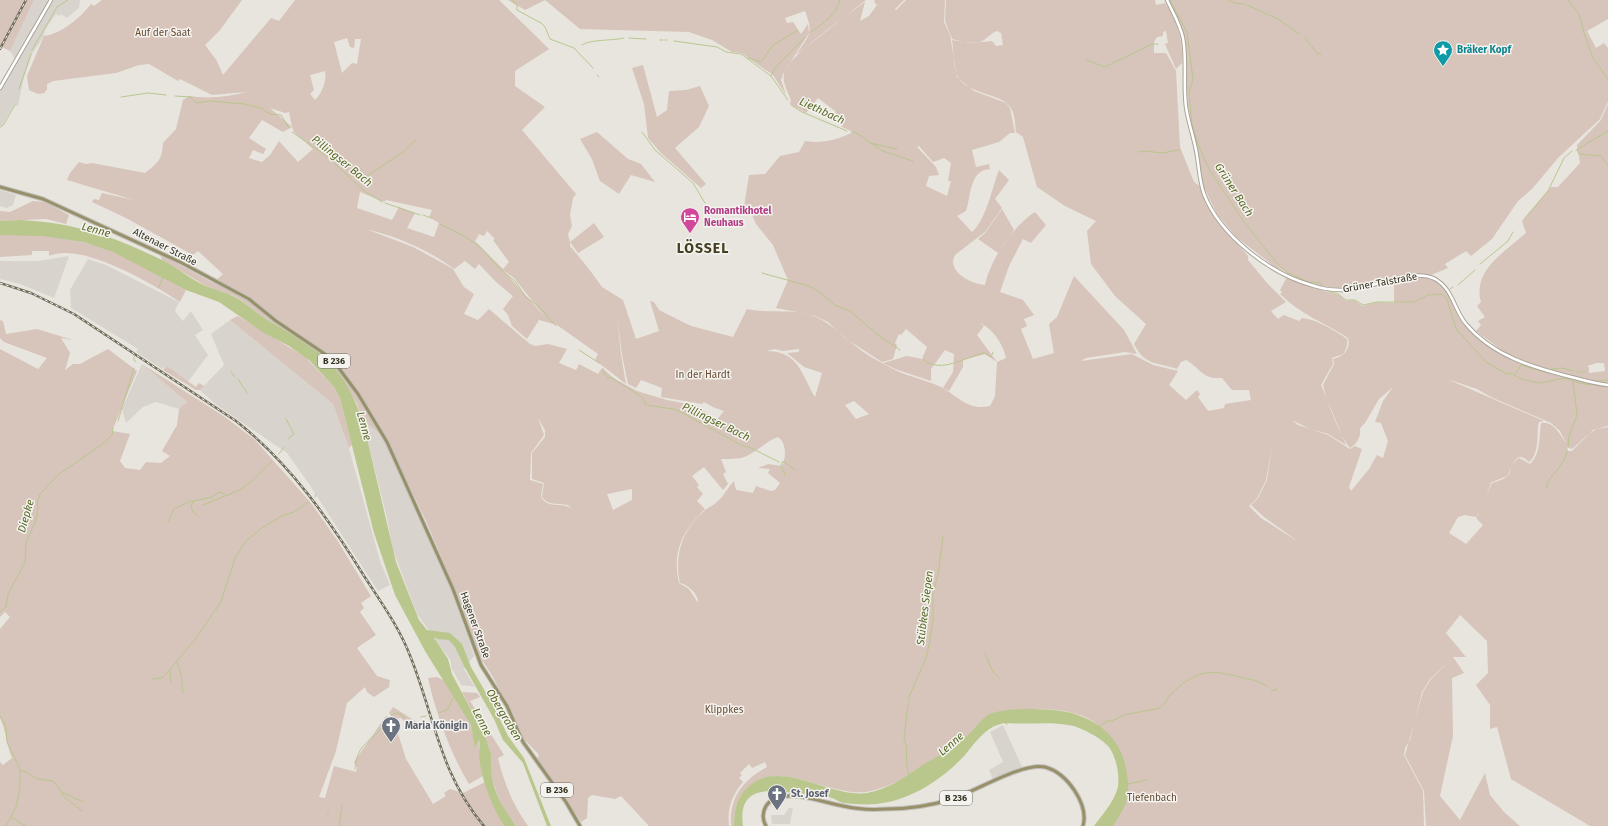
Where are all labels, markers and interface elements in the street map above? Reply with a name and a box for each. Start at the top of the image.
park label: Auf der Saat [135,27,191,39]
place icon: Bräker Kopf [1432,39,1454,67]
place label: Bräker Kopf [1457,44,1513,56]
water label: Liethbach [797,95,847,127]
water label: Pillingser Bach [309,133,375,189]
water label: Grüner Bach [1212,161,1256,219]
place label: Romantikhotel Neuhaus [704,205,772,229]
hotel icon: Romantikhotel Neuhaus [679,206,701,234]
water label: Lenne [80,220,112,240]
street label: Altenaer Straße [131,226,199,268]
district label: LÖSSEL [677,239,729,257]
street label: Grüner Talstraße [1342,271,1418,295]
road number: B 236 [318,354,350,368]
park label: In der Hardt [676,369,731,381]
water label: Pillingser Bach [680,400,752,444]
water label: Lenne [354,410,374,442]
water label: Diepke [15,498,37,534]
water label: Stübkes Siepen [914,570,936,647]
street label: Hagener Straße [457,590,493,660]
water label: Obergraben [483,687,525,743]
park label: Klippkes [705,704,744,716]
water label: Lenne [470,706,495,738]
church icon: Maria Königin [380,715,402,743]
place label: Maria Königin [405,720,468,732]
water label: Lenne [936,729,967,759]
road number: B 236 [541,783,573,797]
church icon: St. Josef [766,783,788,811]
place label: St. Josef [791,788,830,800]
road number: B 236 [940,791,972,805]
park label: Tiefenbach [1127,792,1177,804]

